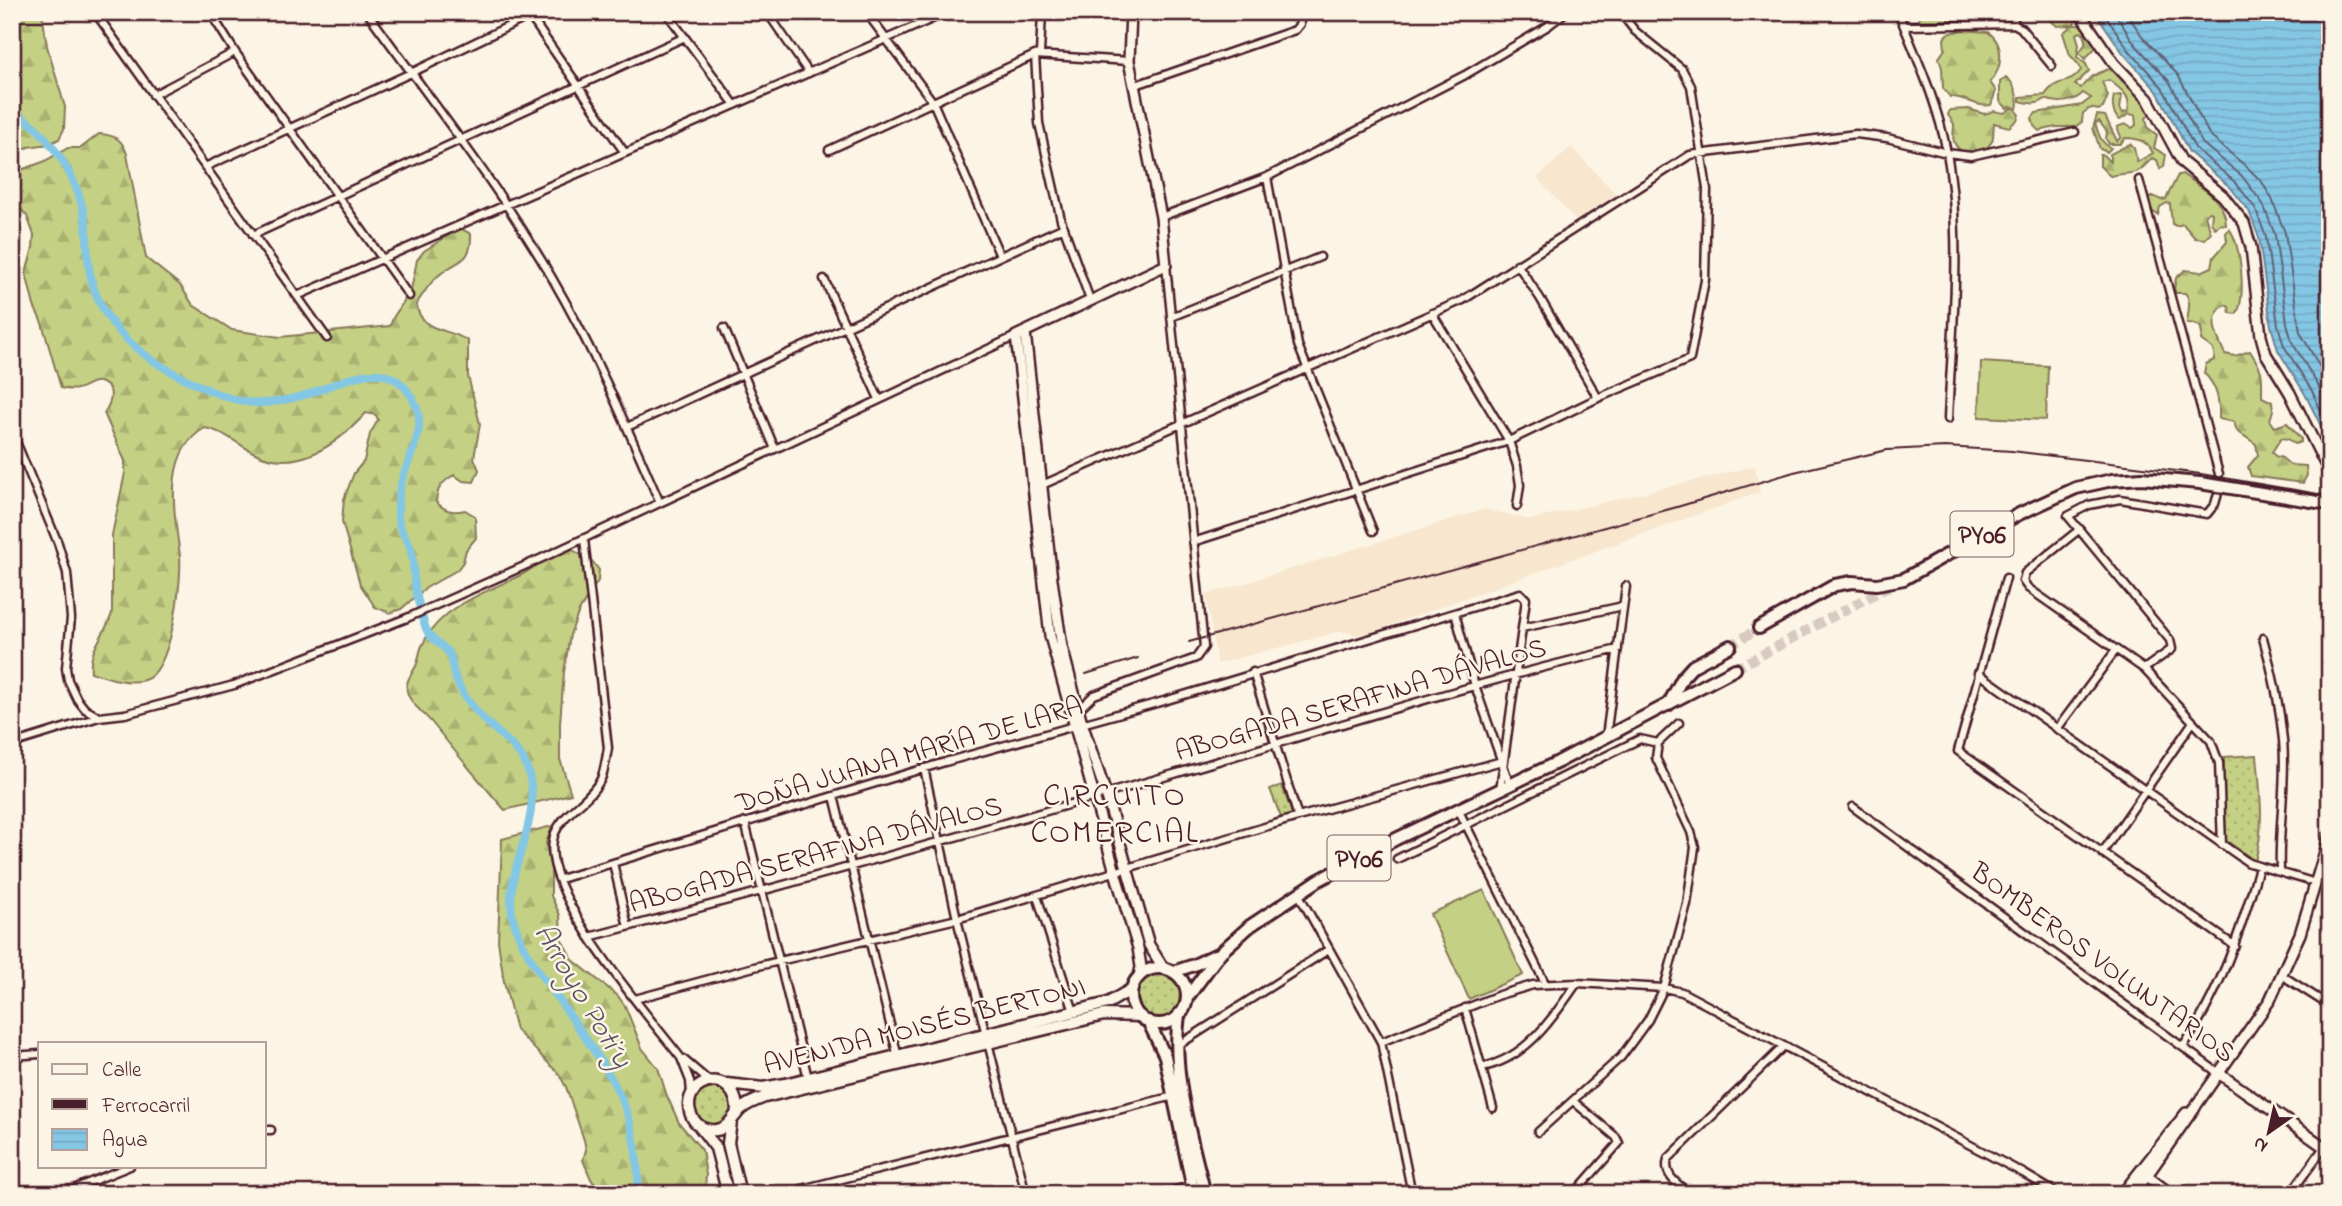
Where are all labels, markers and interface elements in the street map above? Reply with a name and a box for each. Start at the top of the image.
road number: PY06 [1951,512,2014,556]
street label: ABOGADA SERAFINA DÁVALOS [1170,629,1551,774]
street label: DOÑA JUANA MARÍA DE LARA [731,687,1088,826]
district label: CIRCUITO COMERCIAL [1030,774,1200,858]
street label: ABOGADA SERAFINA DÁVALOS [625,787,1007,926]
road number: PY06 [1328,836,1390,880]
street label: BOMBEROS VOLUNTARIOS [1960,853,2243,1074]
water label: Arroyo Poti´y [521,916,642,1078]
street label: AVENIDA MOISÉS BERTONI [759,967,1090,1087]
legend [38,1042,266,1168]
text: Calle [102,1056,142,1086]
text: Ferrocarril [101,1092,190,1122]
north arrow [2234,1098,2304,1168]
text: Agua [102,1126,148,1158]
text: N [2248,1129,2274,1159]

